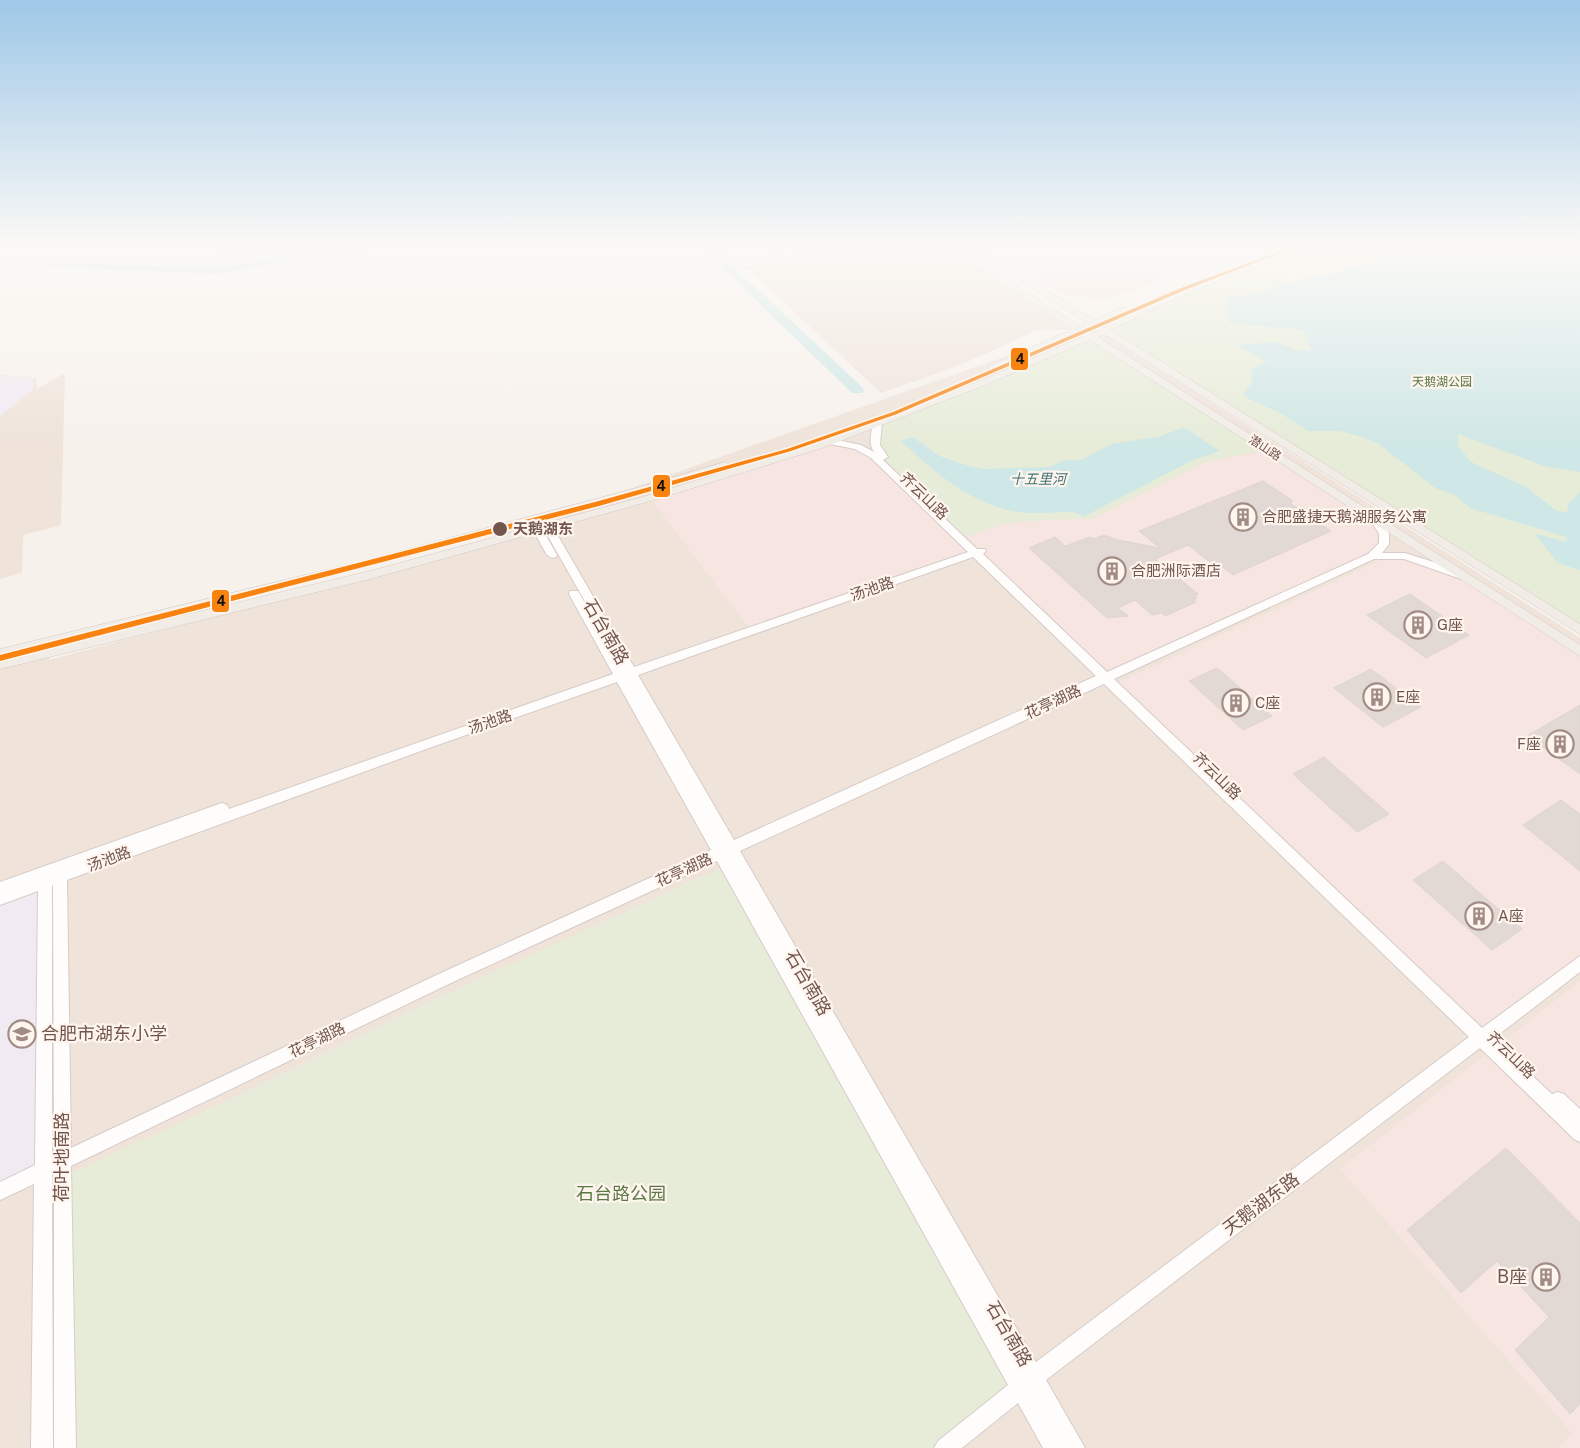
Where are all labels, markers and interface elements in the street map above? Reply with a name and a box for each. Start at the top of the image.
line badge: 4 [1010,347,1029,371]
text: 4 [1015,351,1025,367]
park label: 天鹅湖公园 [1412,375,1472,389]
street label: 潜山路 [1246,432,1284,464]
street label: 齐云山路 [897,469,952,523]
water label: 十五里河 [1010,471,1069,487]
line badge: 4 [652,474,671,498]
text: 4 [656,478,666,494]
building icon: 合肥盛捷天鹅湖服务公寓 [1228,502,1258,532]
place label: 合肥盛捷天鹅湖服务公寓 [1262,508,1427,525]
marker: 天鹅湖东 [491,520,509,538]
place label: 天鹅湖东 [513,520,573,537]
building icon: 合肥洲际酒店 [1097,556,1127,586]
place label: 合肥洲际酒店 [1131,562,1221,579]
street label: 汤池路 [848,573,896,604]
line badge: 4 [211,589,230,613]
text: 4 [216,593,226,609]
street label: 石台南路 [579,595,634,668]
building icon: G座 [1403,610,1433,640]
place label: G座 [1437,616,1463,633]
street label: 花亭湖路 [1022,681,1084,722]
building icon: E座 [1362,682,1392,712]
building icon: C座 [1221,688,1251,718]
place label: E座 [1396,688,1420,705]
place label: C座 [1255,694,1280,711]
street label: 汤池路 [466,706,514,737]
building icon: F座 [1545,729,1575,759]
place label: F座 [1517,735,1541,752]
street label: 齐云山路 [1190,749,1245,803]
street label: 汤池路 [85,843,133,874]
street label: 花亭湖路 [653,850,715,890]
building icon: A座 [1464,901,1494,931]
place label: A座 [1498,907,1524,924]
street label: 石台南路 [781,946,836,1019]
school or university icon: 合肥市湖东小学 [7,1019,37,1049]
street label: 花亭湖路 [286,1019,347,1060]
place label: 合肥市湖东小学 [41,1023,167,1044]
street label: 齐云山路 [1484,1028,1539,1082]
street label: 荷叶地南路 [51,1112,72,1202]
street label: 天鹅湖东路 [1218,1168,1303,1239]
park label: 石台路公园 [576,1183,666,1204]
building icon: B座 [1531,1262,1561,1292]
place label: B座 [1497,1266,1527,1287]
street label: 石台南路 [982,1297,1037,1370]

